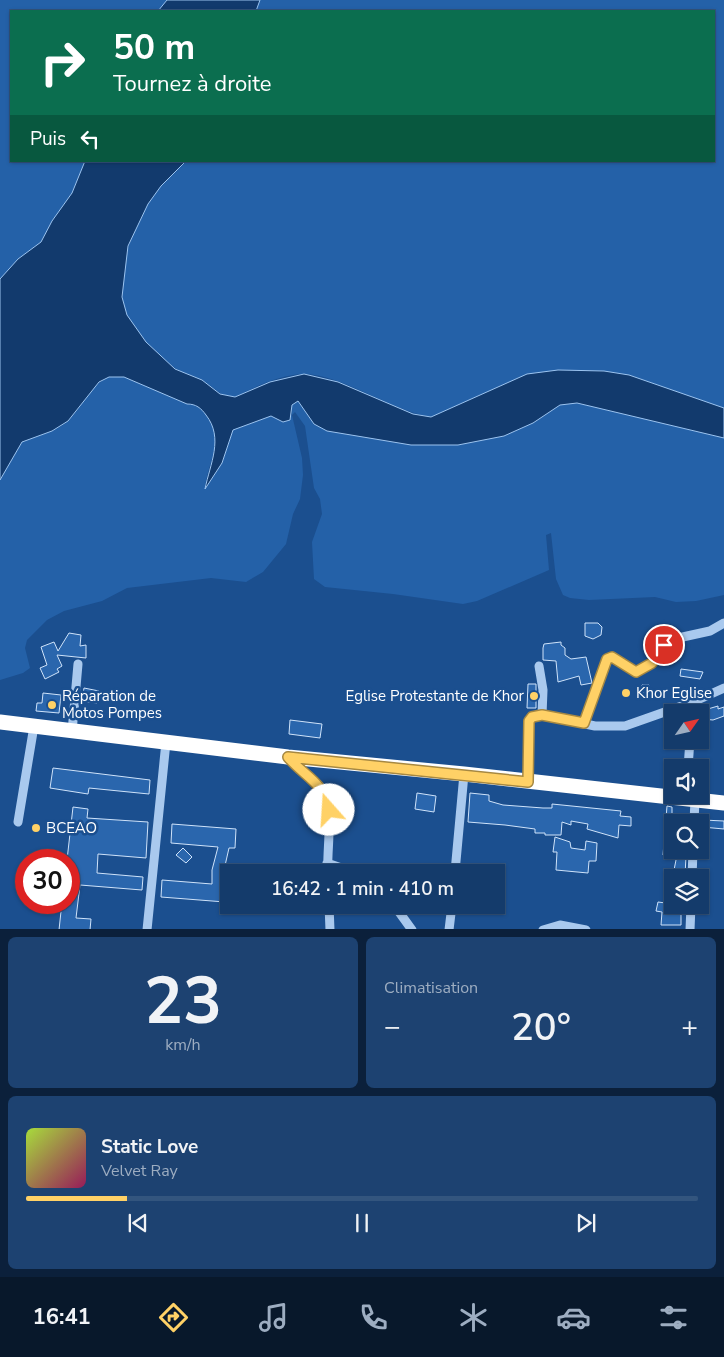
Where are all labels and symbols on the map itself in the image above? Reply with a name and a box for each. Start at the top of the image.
pin [643,624,685,666]
place label: Khor Eglise [636,683,712,703]
place label: Réparation de Motos Pompes [62,686,162,723]
place label: Eglise Protestante de Khor [345,686,525,706]
marker: Khor Eglise [620,687,632,699]
marker: Eglise Protestante de Khor [528,690,540,702]
marker: Réparation de Motos Pompes [46,699,58,711]
north arrow [664,704,709,749]
position arrow [302,783,354,835]
place label: BCEAO [46,818,97,838]
marker: BCEAO [30,822,42,834]
speed limit sign: 30 [15,849,80,914]

